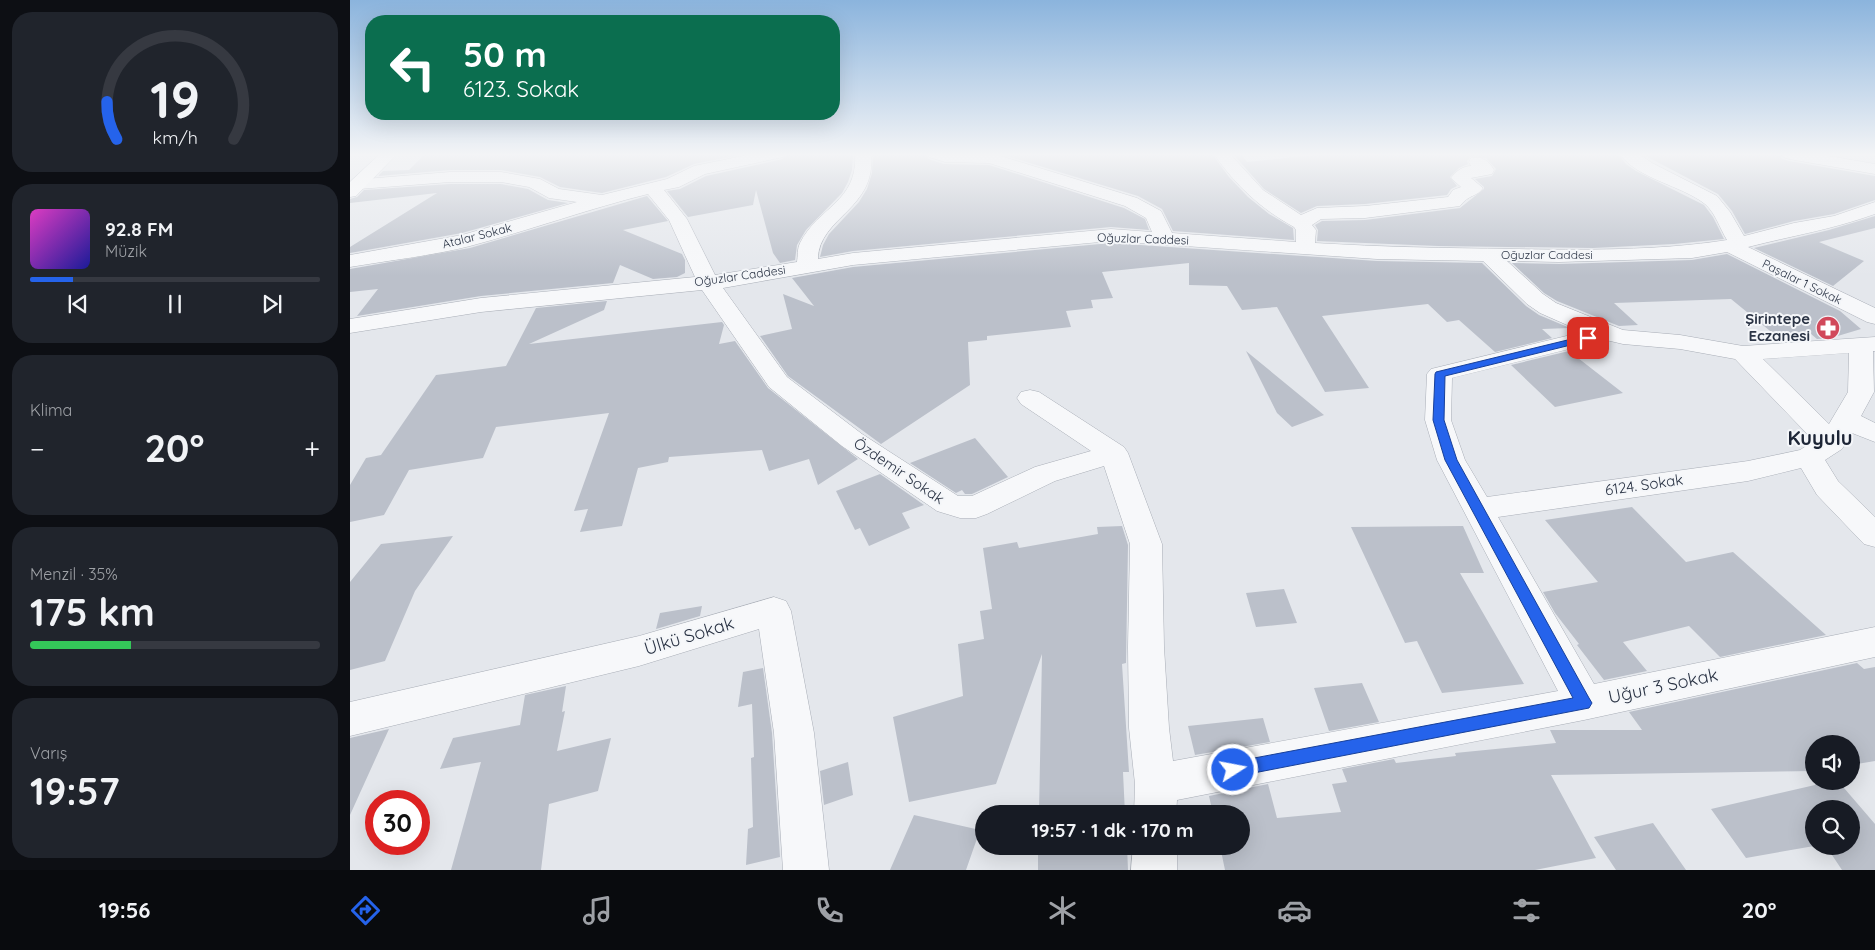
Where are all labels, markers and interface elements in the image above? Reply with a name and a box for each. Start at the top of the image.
text: 50 m [463,32,547,76]
icon: left [380,35,445,100]
text: 19 [150,66,200,131]
text: 6123. Sokak [463,75,579,103]
text: km/h [152,126,198,148]
text: 92.8 FM [105,217,173,241]
street label: Atalar Sokak [441,220,513,251]
street label: Oğuzlar Caddesi [1097,229,1189,248]
text: Müzik [105,241,147,261]
street label: Oğuzlar Caddesi [1501,247,1593,262]
street label: Paşalar 1 Sokak [1760,256,1845,307]
street label: Oğuzlar Caddesi [693,262,786,289]
icon: previous [64,290,92,318]
icon: pause [161,290,189,318]
icon: next [258,290,286,318]
place label: Şirintepe Eczanesi [1745,309,1810,345]
pharmacy icon: Şirintepe Eczanesi [1815,315,1841,341]
pin [1567,317,1609,359]
icon: arrive [1574,324,1602,352]
text: Klima [30,400,72,420]
text: 20° [144,424,204,472]
district label: Kuyulu [1787,425,1853,450]
text: − [30,431,45,466]
text: + [304,431,320,466]
street label: Özdemir Sokak [850,433,948,508]
street label: 6124. Sokak [1604,470,1684,499]
text: Menzil · 35% [30,564,118,584]
text: 175 km [30,588,155,636]
street label: Ülkü Sokak [641,611,737,660]
street label: Uğur 3 Sokak [1606,663,1720,708]
map controls [1805,735,1860,855]
button: sound [1805,735,1860,790]
text: Varış [30,743,67,763]
position arrow [1206,743,1258,795]
text: 19:57 [30,767,120,815]
speed limit sign: 30 [365,790,430,855]
button: search [1805,800,1860,855]
text: 19:57 · 1 dk · 170 m [1031,818,1194,842]
icon: directions [348,893,383,928]
icon: music [580,893,615,928]
icon: phone [812,893,847,928]
icon: climate [1045,893,1080,928]
icon: car [1277,893,1312,928]
icon: filters [1509,893,1544,928]
text: 19:56 [99,896,151,924]
text: 20° [1742,896,1776,924]

